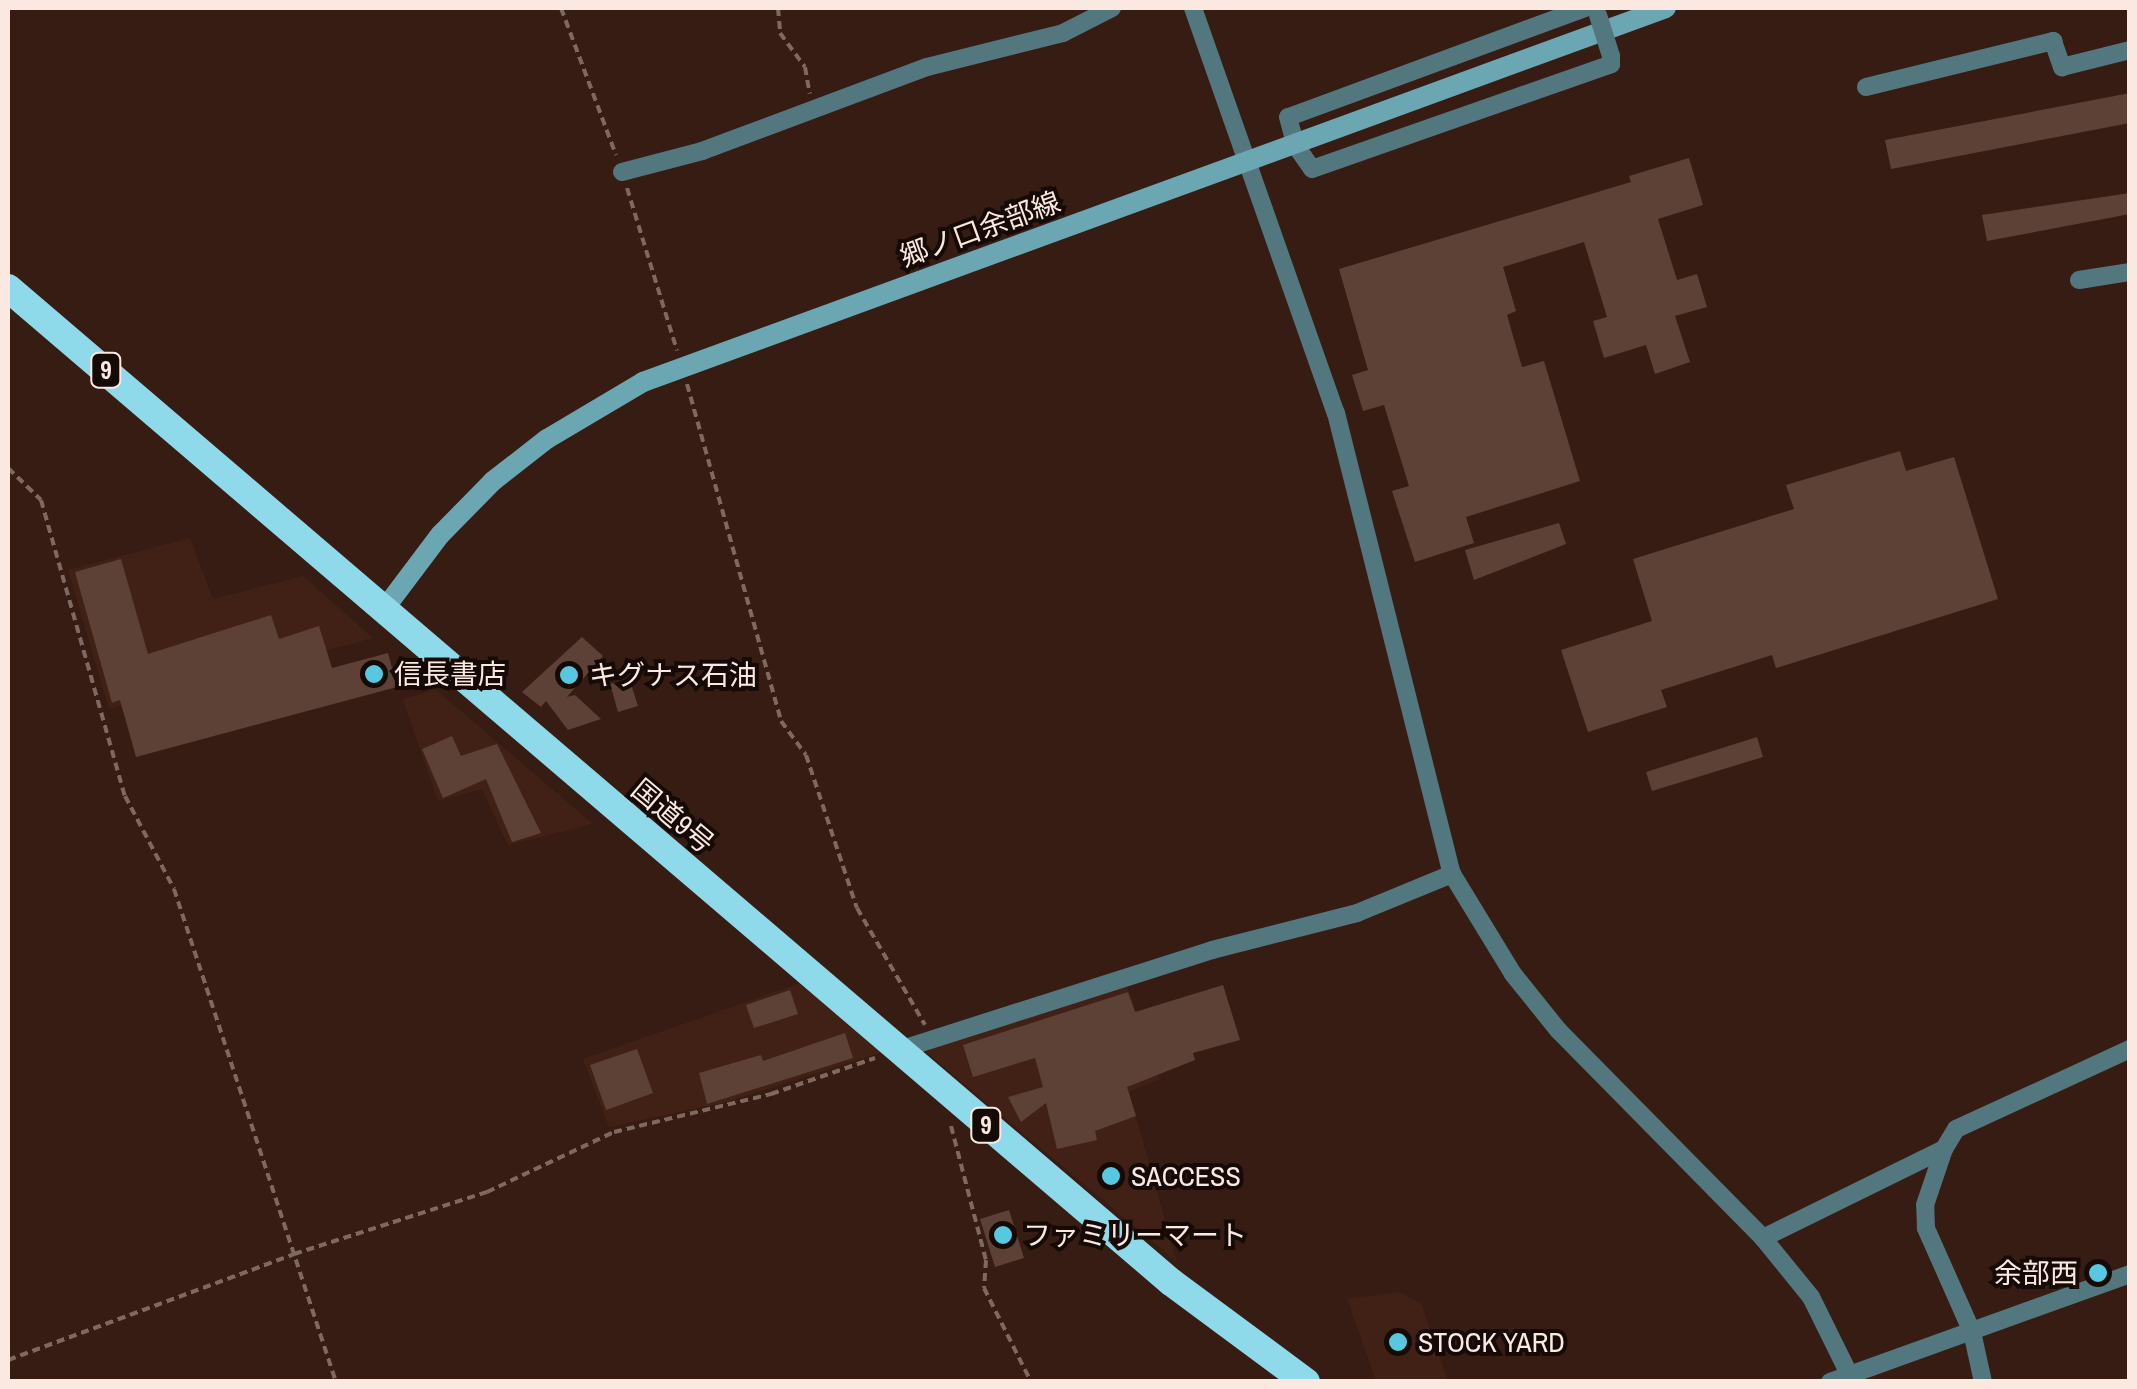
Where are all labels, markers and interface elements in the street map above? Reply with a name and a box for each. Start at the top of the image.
street label: 郷ノ口余部線 [895,184,1065,274]
road number: 9 [88,350,124,390]
place label: 信長書店 [394,657,506,691]
place label: キグナス石油 [589,658,757,692]
marker: 信長書店 [363,663,385,685]
marker: キグナス石油 [558,664,580,686]
street label: 国道9号 [625,772,721,860]
road number: 9 [968,1105,1004,1145]
place label: SACCESS [1131,1159,1241,1193]
marker: SACCESS [1100,1165,1122,1187]
place label: ファミリーマート [1023,1218,1247,1252]
marker: ファミリーマート [992,1224,1014,1246]
place label: 余部西 [1994,1256,2078,1290]
marker: 余部西 [2087,1262,2109,1284]
place label: STOCK YARD [1418,1325,1565,1359]
marker: STOCK YARD [1387,1331,1409,1353]

